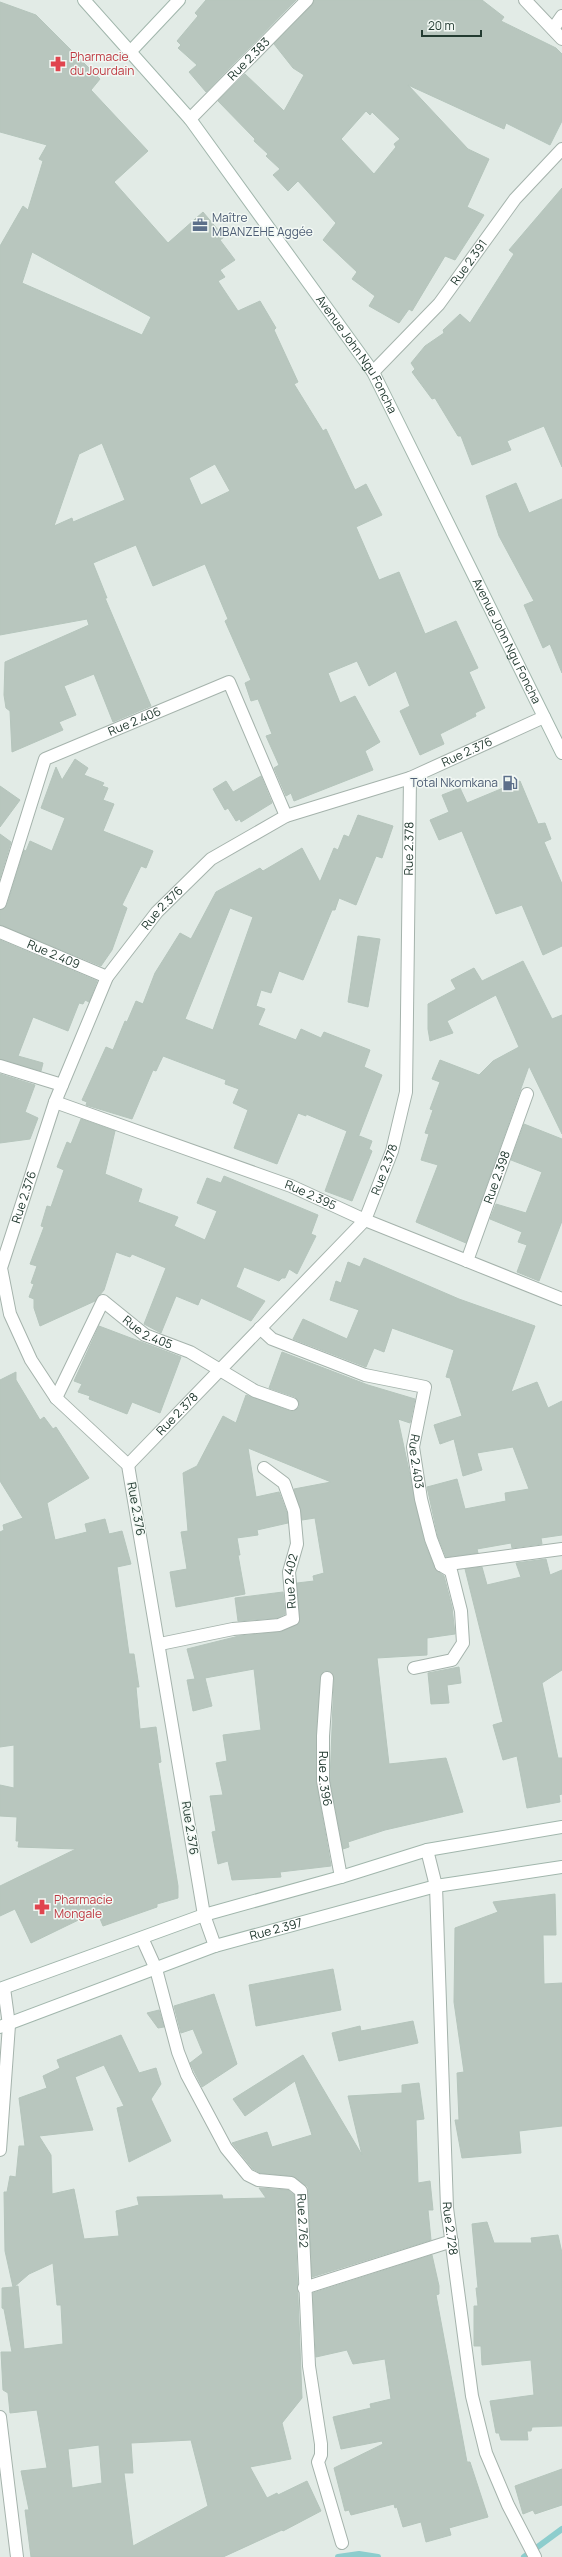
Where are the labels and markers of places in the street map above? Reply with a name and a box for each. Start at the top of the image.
place label: Pharmacie du Jourdain [70,48,134,79]
pharmacy icon: Pharmacie du Jourdain [49,55,67,73]
place label: Maître MBANZEHE Aggée [212,209,313,240]
office icon: Maître MBANZEHE Aggée [191,216,209,234]
place label: Total Nkomkana [410,774,498,791]
fuel station icon: Total Nkomkana [501,774,519,792]
place label: Pharmacie Mongale [54,1891,113,1922]
pharmacy icon: Pharmacie Mongale [33,1898,51,1916]

